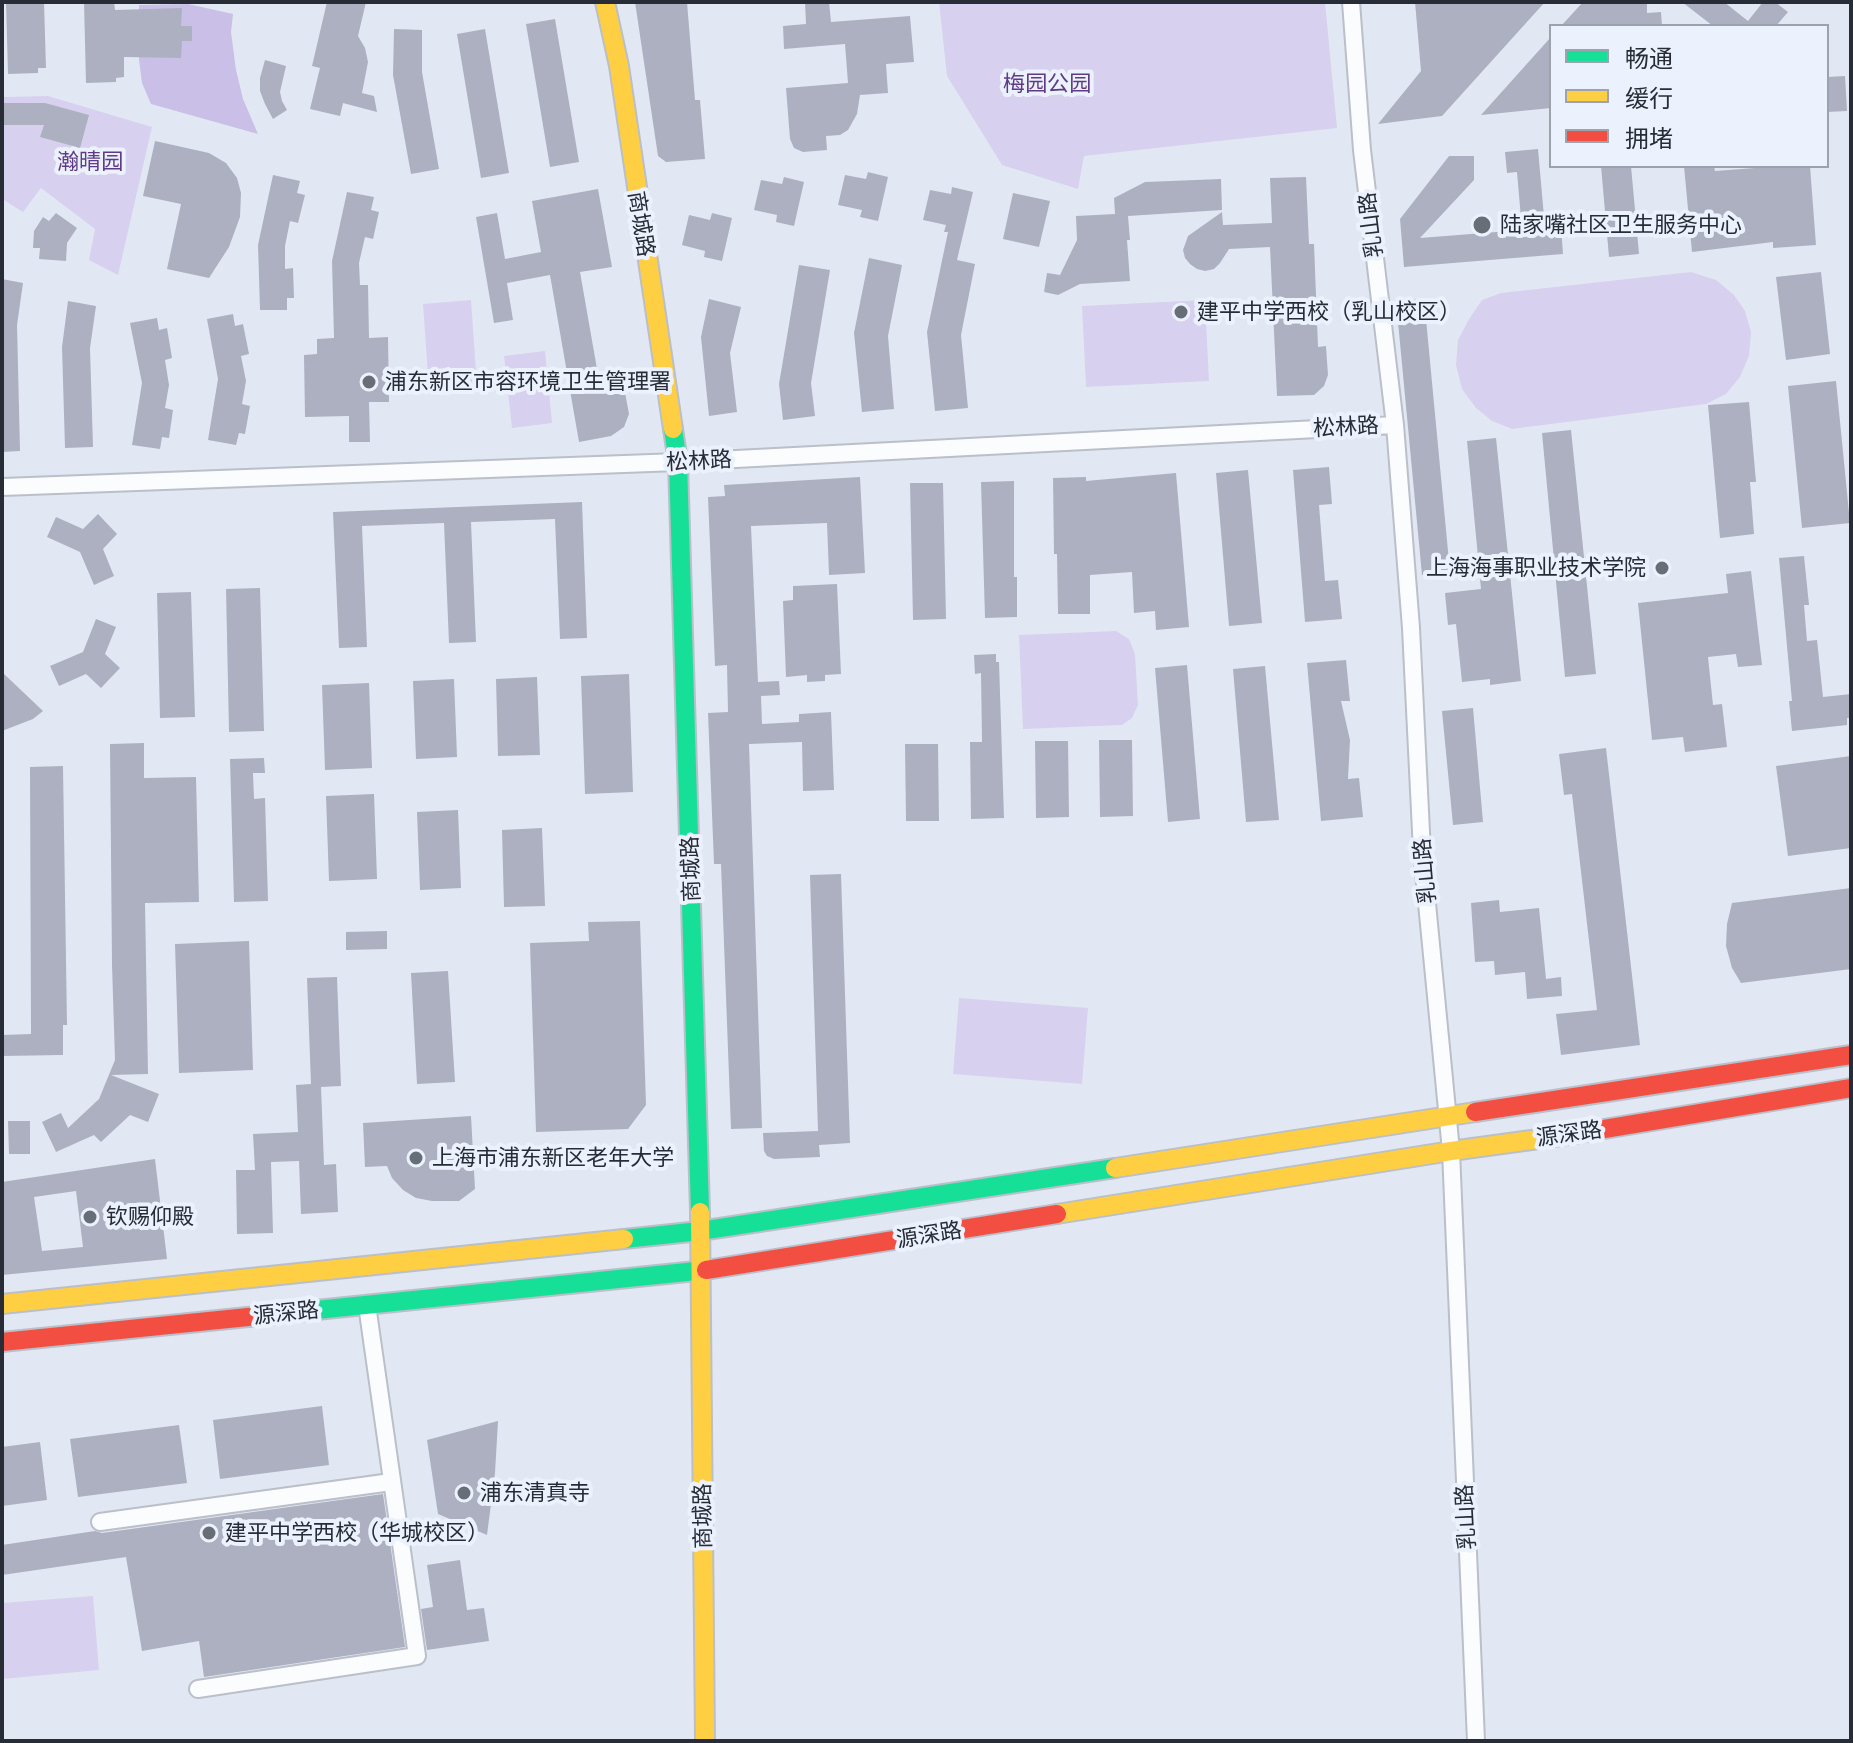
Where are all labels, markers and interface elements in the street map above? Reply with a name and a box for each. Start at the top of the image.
legend [1549,24,1829,168]
text: 畅通 [1625,43,1673,72]
park label: 梅园公园 [1003,71,1091,97]
text: 缓行 [1625,83,1673,112]
text: 拥堵 [1625,123,1673,152]
park label: 瀚晴园 [57,149,123,175]
street label: 商城路 [623,189,659,259]
street label: 乳山路 [1354,191,1388,259]
place label: 陆家嘴社区卫生服务中心 [1500,212,1742,238]
marker: 陆家嘴社区卫生服务中心 [1471,214,1493,236]
place label: 建平中学西校（乳山校区） [1197,299,1461,325]
marker: 建平中学西校（乳山校区） [1172,303,1190,321]
place label: 浦东新区市容环境卫生管理署 [385,369,671,395]
marker: 浦东新区市容环境卫生管理署 [360,373,378,391]
street label: 松林路 [1312,412,1380,442]
street label: 松林路 [665,446,733,476]
place label: 上海海事职业技术学院 [1426,555,1646,581]
marker: 上海海事职业技术学院 [1653,559,1671,577]
street label: 商城路 [677,836,705,902]
street label: 乳山路 [1409,837,1441,905]
street label: 源深路 [1534,1116,1604,1152]
place label: 上海市浦东新区老年大学 [432,1145,674,1171]
marker: 上海市浦东新区老年大学 [407,1149,425,1167]
place label: 钦赐仰殿 [106,1204,194,1230]
marker: 钦赐仰殿 [81,1208,99,1226]
street label: 源深路 [894,1217,964,1253]
street label: 源深路 [252,1296,320,1330]
place label: 浦东清真寺 [480,1480,590,1506]
street label: 商城路 [689,1483,717,1549]
street label: 乳山路 [1451,1483,1481,1551]
marker: 浦东清真寺 [455,1484,473,1502]
place label: 建平中学西校（华城校区） [225,1520,489,1546]
marker: 建平中学西校（华城校区） [200,1524,218,1542]

